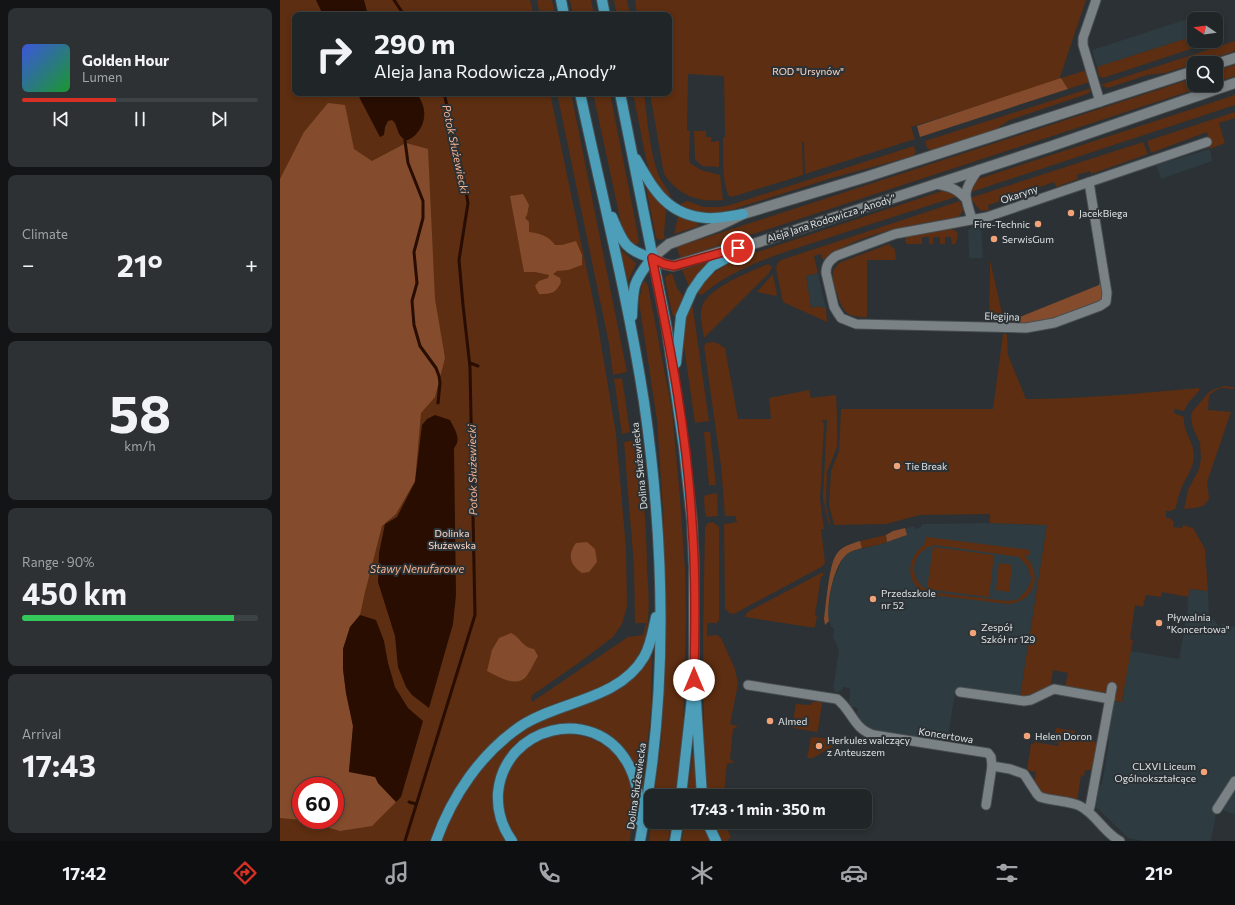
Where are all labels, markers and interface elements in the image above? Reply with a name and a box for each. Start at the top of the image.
north arrow [1187,12,1223,48]
map controls [1187,12,1223,92]
text: 290 m [374,26,455,60]
icon: right [308,28,360,80]
text: Golden Hour [82,51,169,69]
button: search [1187,56,1223,92]
text: Aleja Jana Rodowicza „Anody” [374,60,616,82]
park label: ROD "Ursynów" [772,65,844,77]
text: Lumen [82,69,122,85]
water label: Potok Służewiecki [440,103,472,196]
icon: previous [50,108,72,130]
icon: pause [129,108,151,130]
icon: next [208,108,230,130]
street label: Okaryny [999,182,1039,206]
street label: Aleja Jana Rodowicza „Anody” [765,191,897,245]
place label: JacekBiega [1079,207,1128,219]
marker: JacekBiega [1066,208,1076,218]
place label: Fire-Technic [974,218,1030,230]
marker: Fire-Technic [1033,219,1043,229]
text: Climate [22,226,68,242]
pin [721,231,755,265]
place label: SerwisGum [1002,233,1054,245]
marker: SerwisGum [989,234,999,244]
icon: arrive [727,237,749,259]
text: 21° [117,246,163,283]
text: − [22,251,35,278]
text: + [245,251,258,278]
street label: Elegijna [984,309,1020,323]
text: 58 [109,380,171,444]
street label: Dolina Służewiecka [628,422,650,510]
water label: Potok Służewiecki [465,423,479,516]
text: km/h [124,438,156,454]
place label: Tie Break [905,460,948,472]
marker: Tie Break [892,461,902,471]
park label: Dolinka Służewska [428,527,476,551]
text: Range · 90% [22,554,95,570]
water label: Stawy Nenufarowe [370,562,464,575]
text: 450 km [22,574,127,611]
place label: Przedszkole nr 52 [881,587,936,611]
marker: Przedszkole nr 52 [868,594,878,604]
place label: Pływalnia "Koncertowa" [1167,611,1230,635]
marker: Pływalnia "Koncertowa" [1154,618,1164,628]
place label: Zespół Szkół nr 129 [981,621,1035,645]
marker: Zespół Szkół nr 129 [968,628,978,638]
position arrow [673,659,715,701]
place label: Almed [778,715,807,727]
marker: Almed [765,716,775,726]
street label: Koncertowa [918,725,974,745]
text: Arrival [22,726,61,742]
place label: Helen Doron [1035,730,1092,742]
marker: Helen Doron [1022,731,1032,741]
place label: Herkules walczący z Anteuszem [827,734,910,758]
marker: Herkules walczący z Anteuszem [814,741,824,751]
street label: Dolina Służewiecka [624,742,648,830]
text: 17:43 [22,746,96,783]
place label: CLXVI Liceum Ogólnokształcące [1115,760,1196,784]
marker: CLXVI Liceum Ogólnokształcące [1199,767,1209,777]
speed limit sign: 60 [292,777,344,829]
text: 17:43 · 1 min · 350 m [690,800,826,818]
icon: directions [231,859,259,887]
icon: music [383,859,411,887]
icon: phone [535,859,563,887]
icon: climate [688,859,716,887]
icon: car [840,859,868,887]
icon: filters [993,859,1021,887]
text: 17:42 [62,862,106,884]
text: 21° [1145,862,1173,884]

